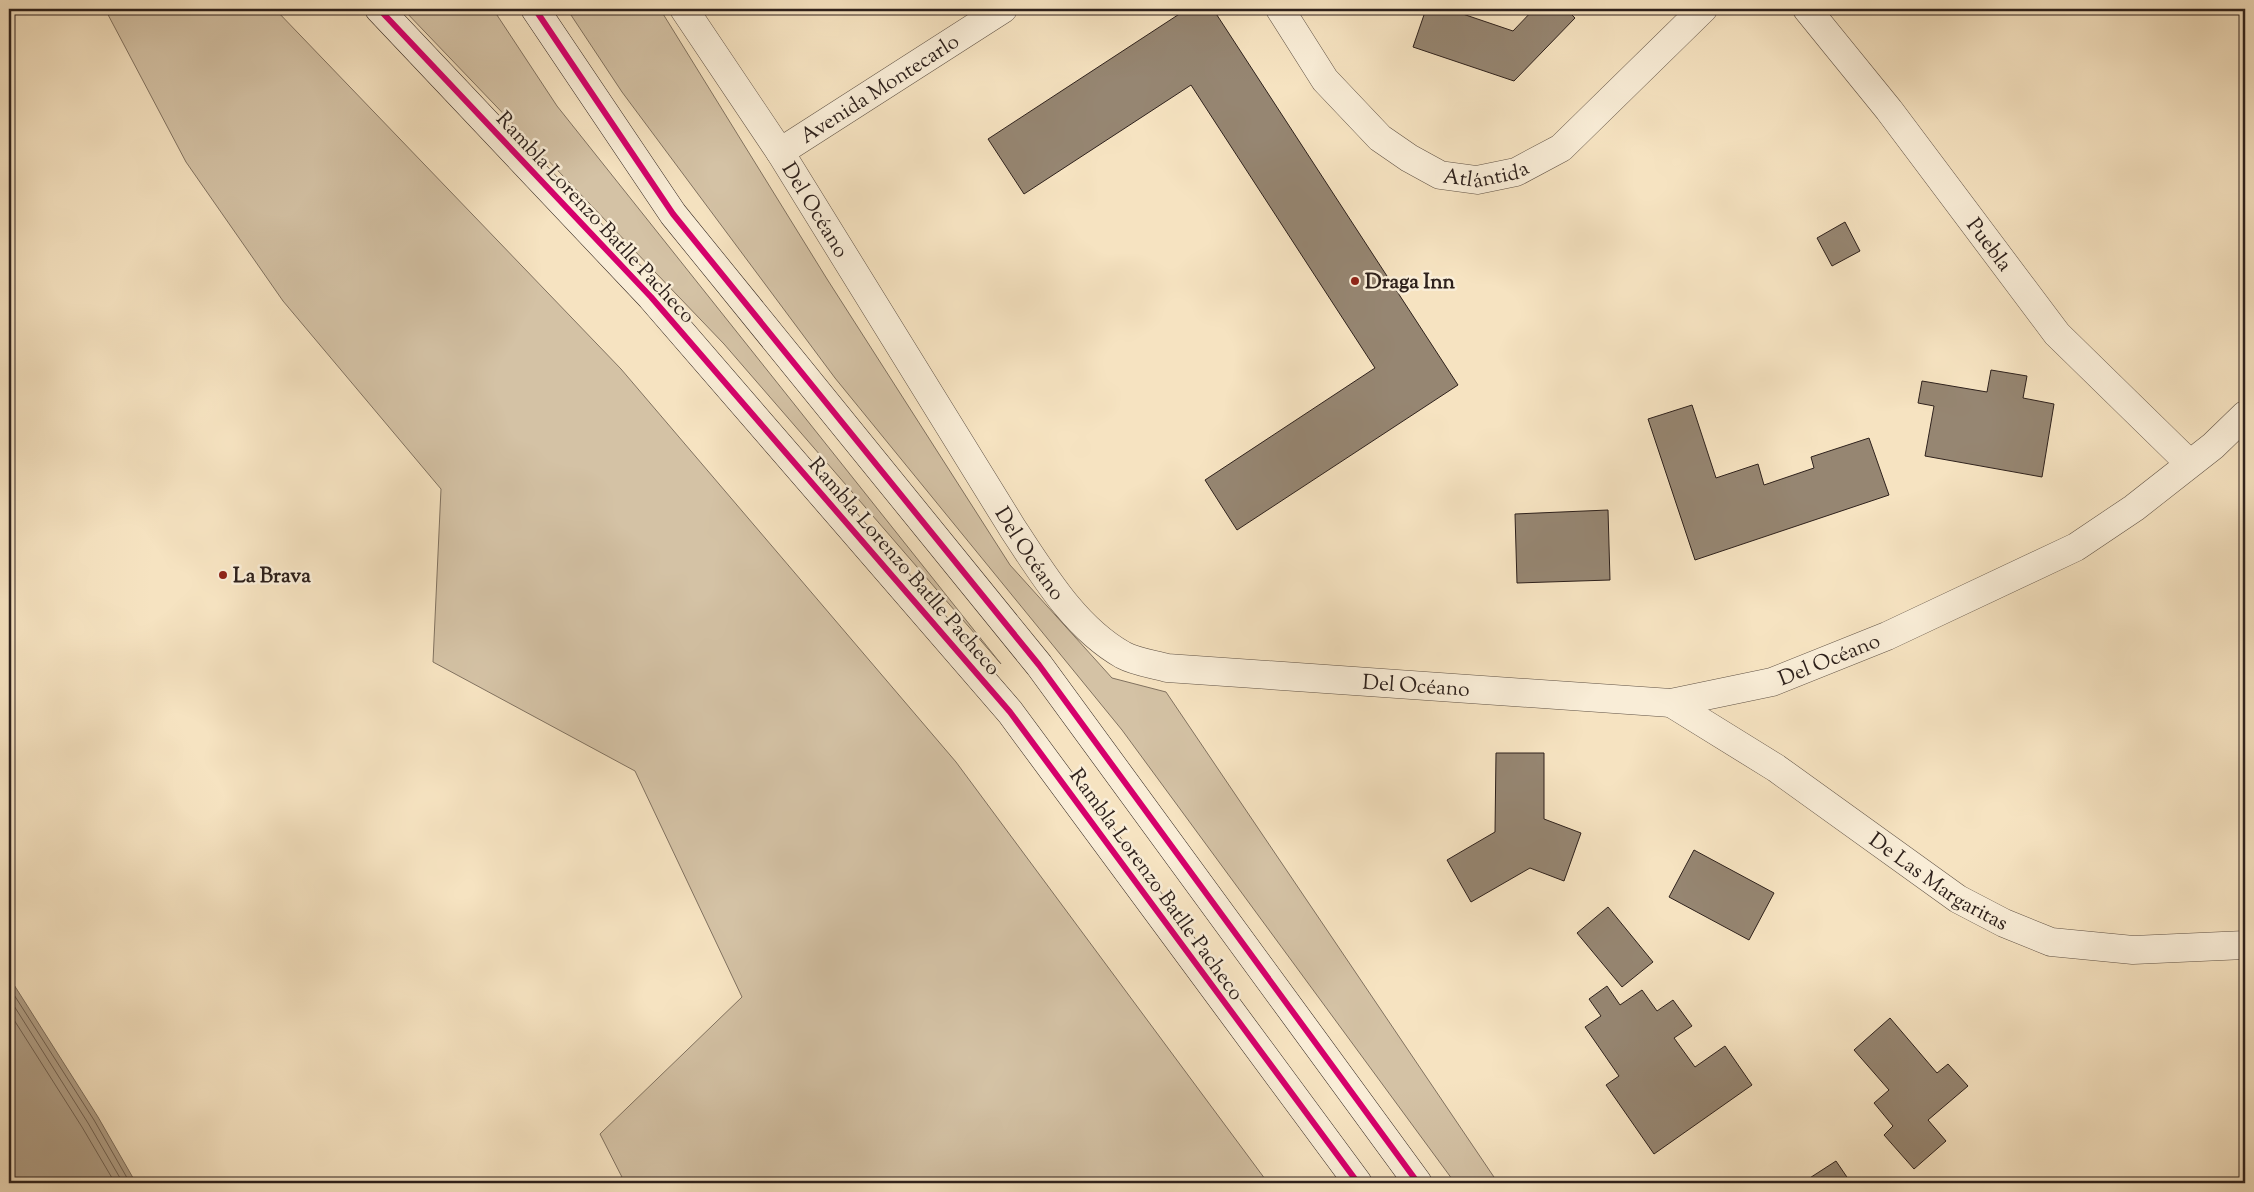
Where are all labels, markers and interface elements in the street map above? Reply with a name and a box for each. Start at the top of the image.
street label: Avenida Montecarlo [795,28,966,152]
street label: Rambla Lorenzo Batlle Pacheco [488,106,701,331]
street label: Atlántida [1441,155,1535,198]
street label: Del Océano [773,157,855,264]
street label: Puebla [1958,212,2018,279]
place label: Draga Inn [1365,268,1456,298]
marker: Draga Inn [1349,275,1361,287]
street label: Rambla Lorenzo Batlle Pacheco [800,452,1007,683]
street label: Del Océano [986,502,1071,608]
place label: La Brava [233,562,311,592]
marker: La Brava [217,569,229,581]
street label: Del Océano [1774,627,1885,695]
street label: Del Océano [1361,669,1471,706]
street label: Rambla Lorenzo Batlle Pacheco [1061,763,1250,1007]
street label: De Las Margaritas [1862,826,2013,939]

